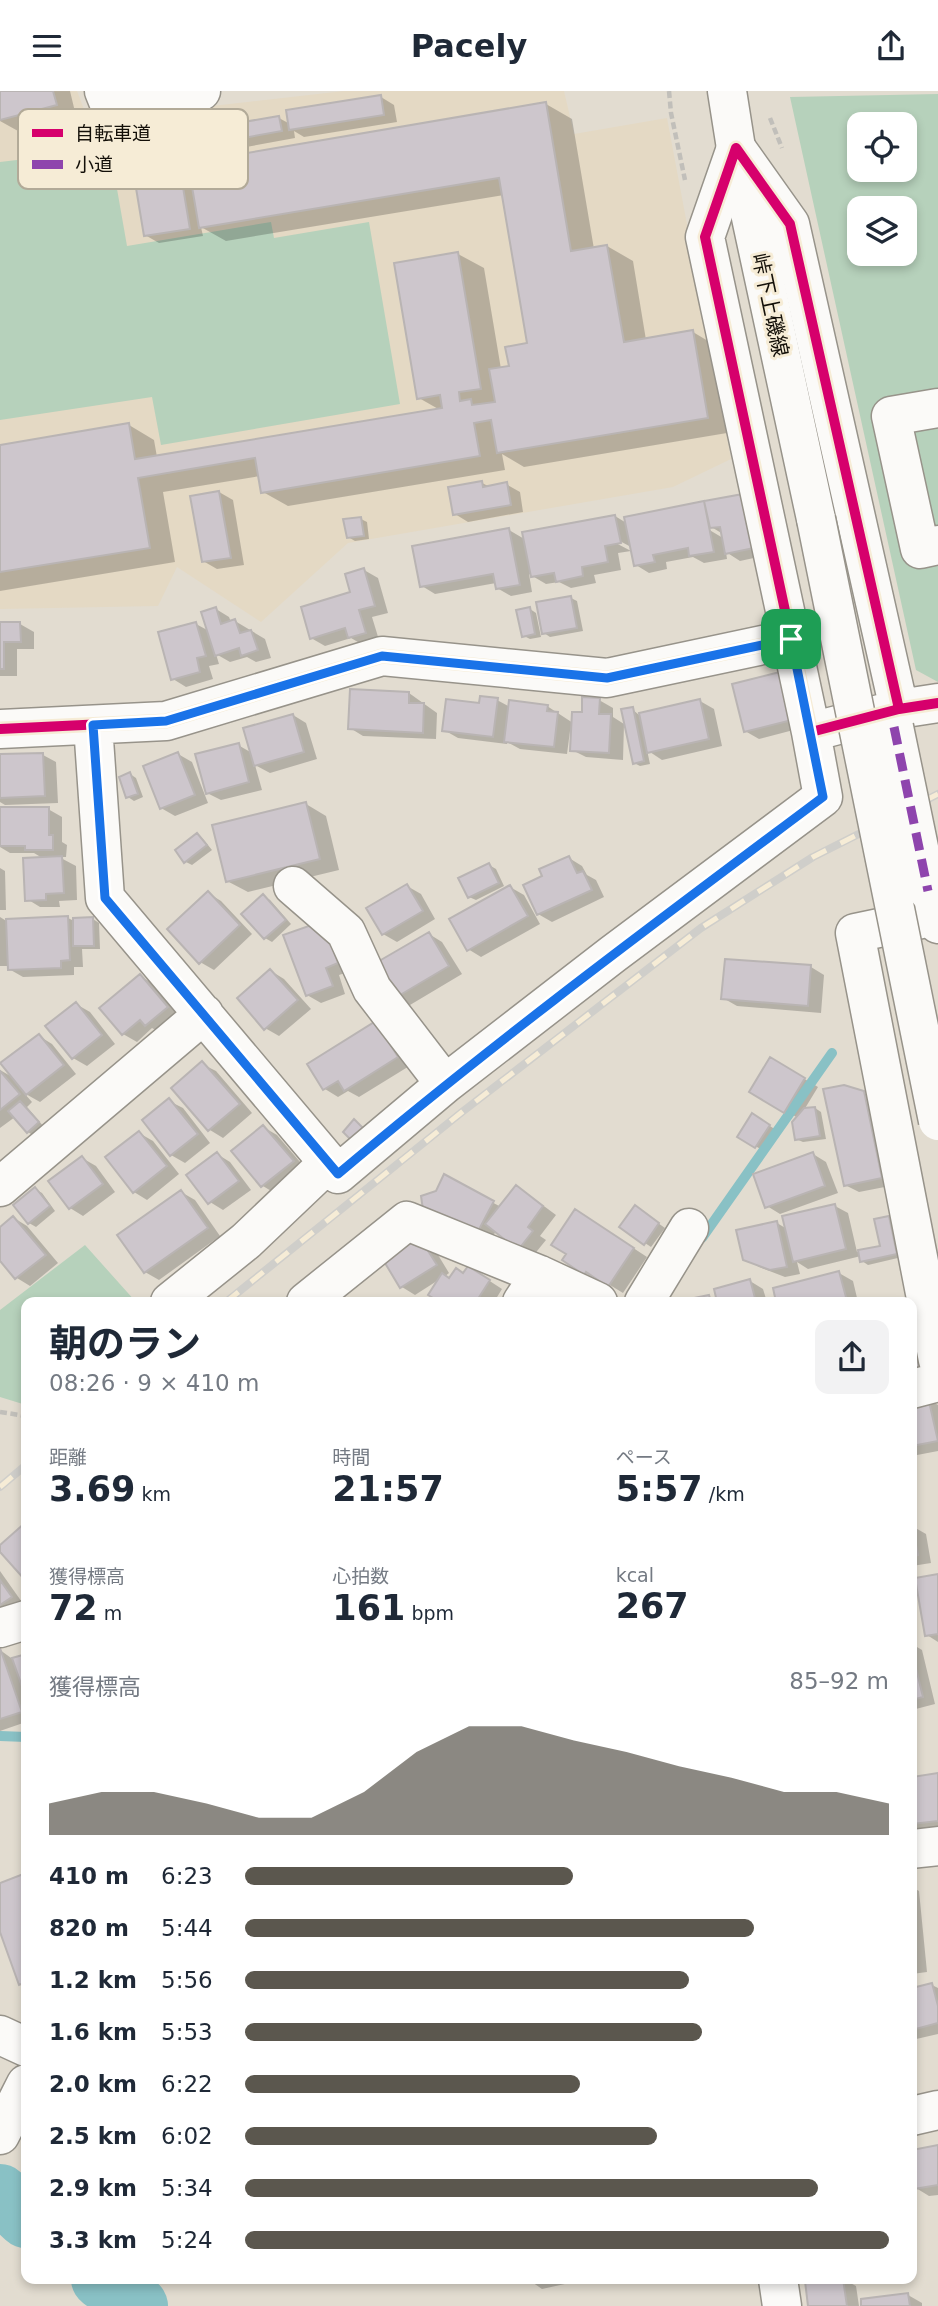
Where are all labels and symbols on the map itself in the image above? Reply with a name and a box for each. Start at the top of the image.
legend [18,109,248,189]
text: 自転車道 [75,122,151,144]
text: 小道 [75,153,113,175]
street label: 峠下上磯線 [747,251,793,359]
pin [761,609,821,669]

